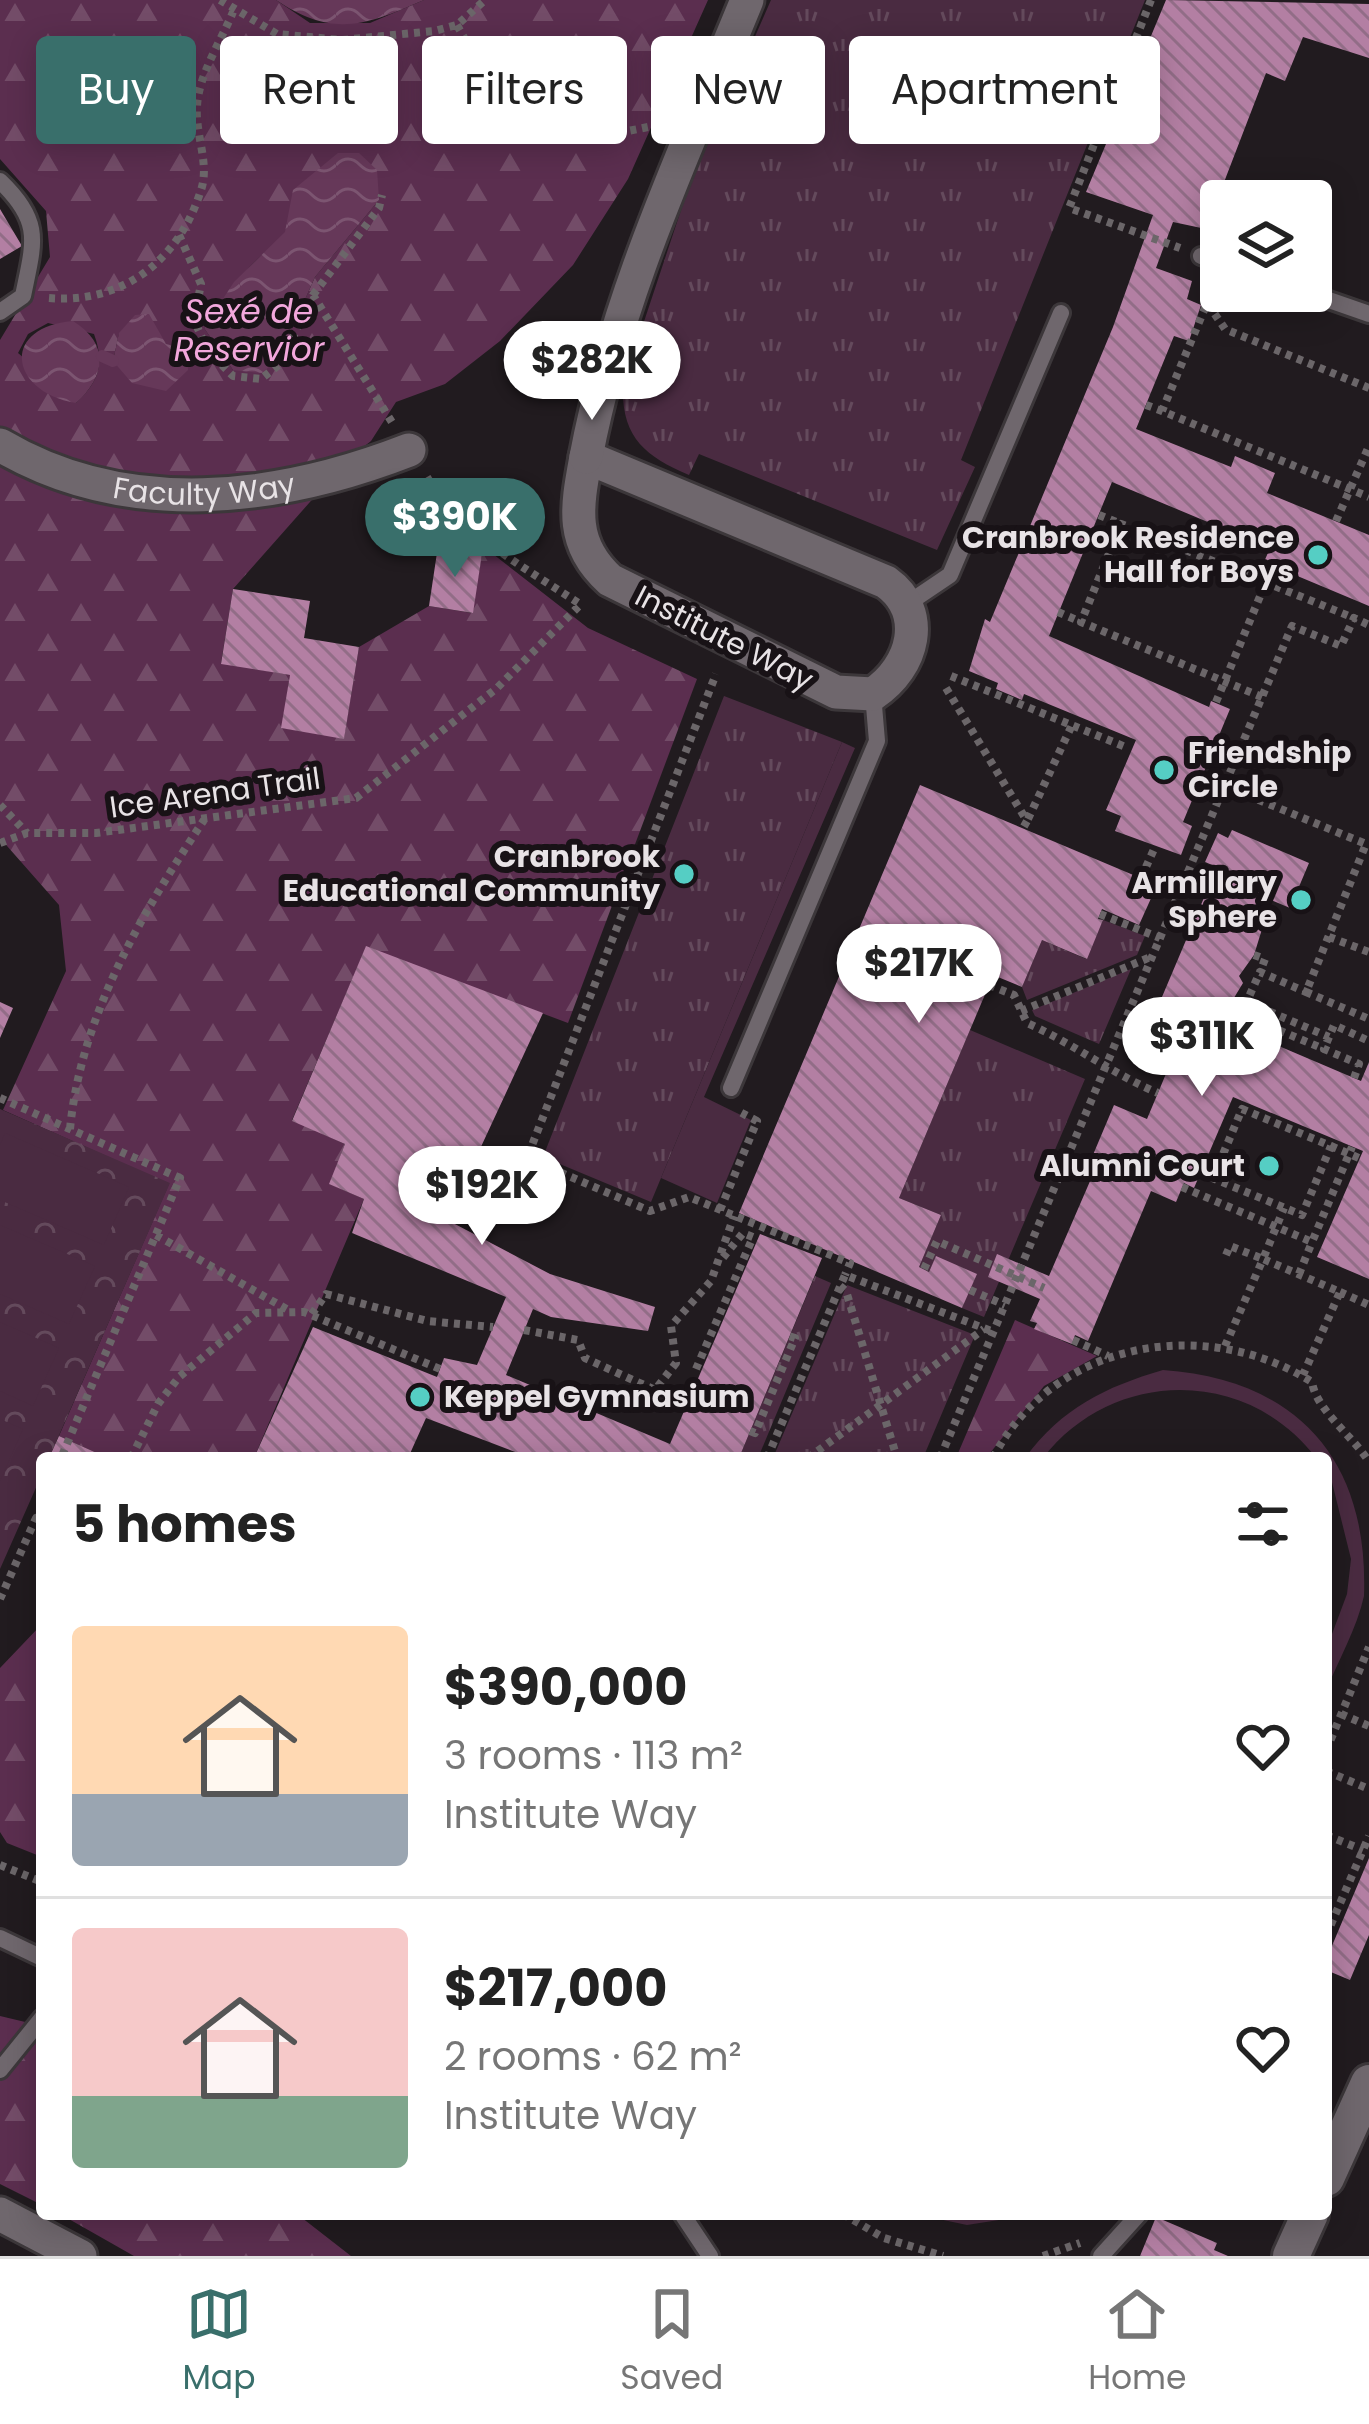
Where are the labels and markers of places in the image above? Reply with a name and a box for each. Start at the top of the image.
pin: $282K [508,321,676,423]
pin: $390K [371,478,539,580]
place label: Cranbrook Residence Hall for Boys [962,516,1294,593]
marker: Cranbrook Residence Hall for Boys [1305,542,1331,568]
place label: Friendship Circle [1188,731,1351,808]
marker: Friendship Circle [1151,757,1177,783]
place label: Cranbrook Educational Community [283,835,660,912]
marker: Cranbrook Educational Community [671,861,697,887]
place label: Armillary Sphere [1132,861,1277,938]
marker: Armillary Sphere [1288,887,1314,913]
pin: $217K [835,924,1003,1026]
pin: $311K [1118,997,1286,1099]
place label: Alumni Court [1039,1144,1245,1187]
pin: $192K [398,1146,566,1248]
marker: Alumni Court [1256,1153,1282,1179]
place label: Keppel Gymnasium [444,1375,750,1418]
marker: Keppel Gymnasium [407,1384,433,1410]

